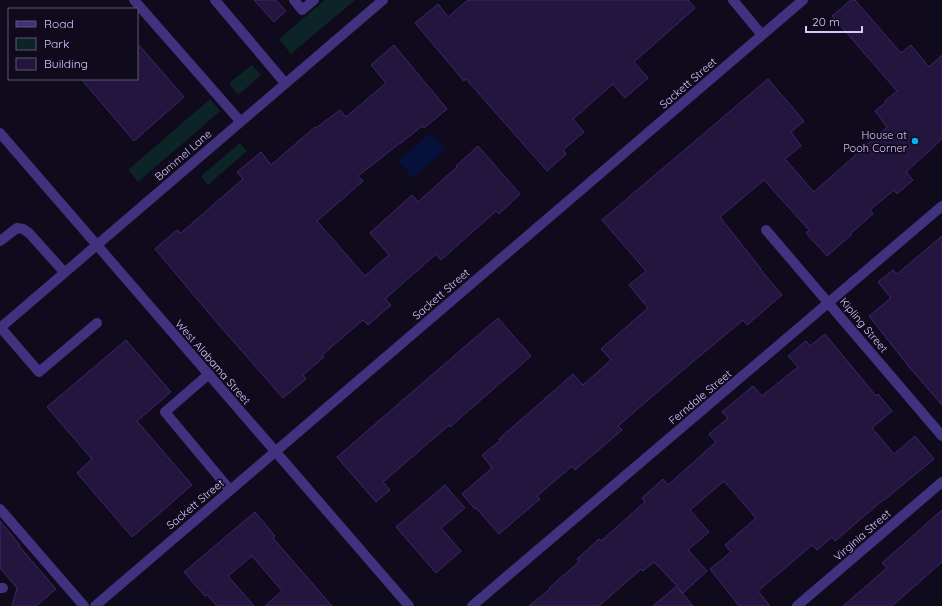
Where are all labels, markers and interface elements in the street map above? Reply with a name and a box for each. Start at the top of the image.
legend [8,8,138,80]
scale bar [806,8,862,34]
text: 20 m [812,14,840,29]
text: Road [44,16,74,31]
text: Park [44,36,69,51]
street label: Sackett Street [657,54,720,112]
text: Building [44,56,88,71]
street label: Bammel Lane [152,127,214,183]
place label: House at Pooh Corner [843,128,908,155]
marker: House at Pooh Corner [910,136,920,146]
street label: Sackett Street [410,265,473,323]
street label: Kipling Street [837,295,891,356]
street label: West Alabama Street [172,317,254,408]
street label: Ferndale Street [666,366,735,427]
street label: Sackett Street [163,476,227,532]
street label: Virginia Street [830,506,894,564]

